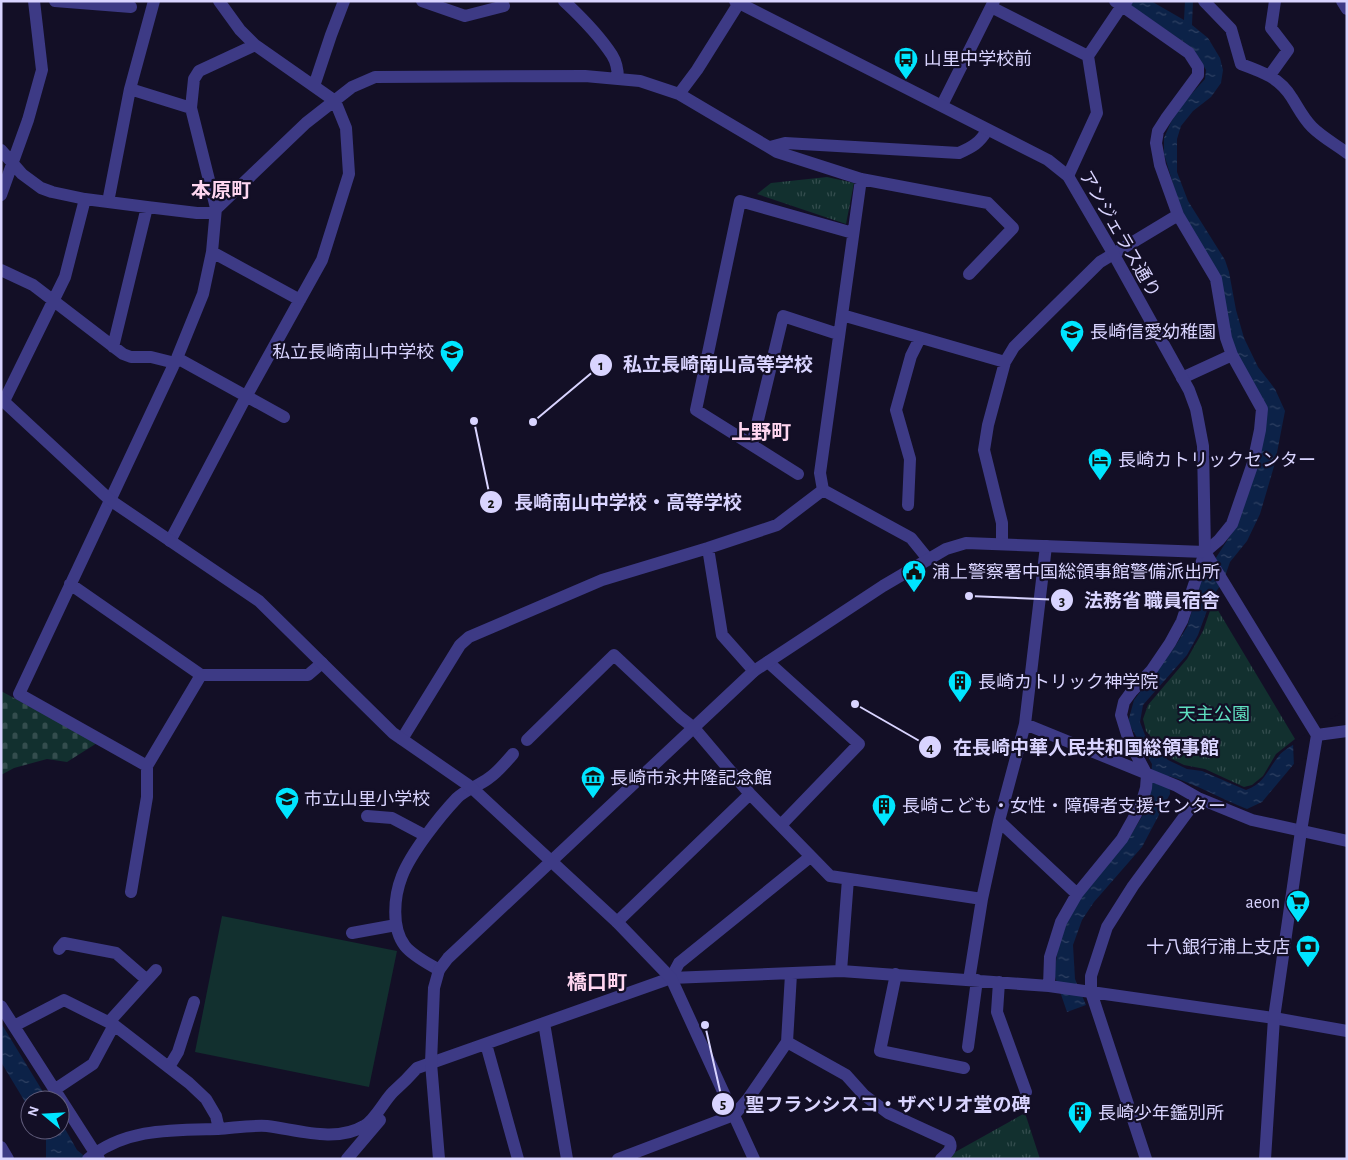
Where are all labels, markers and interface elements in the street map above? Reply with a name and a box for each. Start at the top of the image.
bus stop icon: 山里中学校前 [893,46,919,80]
place label: 山里中学校前 [924,49,1032,69]
street label: アンジェラス通り [1076,168,1164,301]
district label: 本原町 [191,180,251,201]
school or university icon: 長崎信愛幼稚園 [1059,319,1085,353]
place label: 長崎信愛幼稚園 [1090,322,1216,342]
school or university icon: 私立長崎南山中学校 [439,339,465,373]
place label: 私立長崎南山中学校 [272,342,434,362]
callout: 私立長崎南山高等学校 [588,348,823,382]
text: 私立長崎南山高等学校 [623,354,813,375]
text: 1 [598,358,604,373]
district label: 上野町 [731,422,791,443]
hotel icon: 長崎カトリックセンター [1087,447,1113,481]
place label: 長崎カトリックセンター [1118,451,1316,470]
callout: 長崎南山中学校・高等学校 [479,485,752,519]
text: 長崎南山中学校・高等学校 [514,492,742,513]
text: 2 [487,496,495,511]
public building icon: 浦上警察署中国総領事館警備派出所 [901,559,927,593]
place label: 浦上警察署中国総領事館警備派出所 [932,562,1220,582]
callout: 法務省 職員宿舎 [1049,583,1230,617]
text: 法務省 職員宿舎 [1084,590,1220,611]
text: 3 [1059,594,1065,609]
building icon: 長崎カトリック神学院 [947,669,973,703]
place label: 長崎カトリック神学院 [978,672,1158,692]
park label: 天主公園 [1178,704,1250,724]
callout: 在長崎中華人民共和国総領事館 [918,730,1229,764]
text: 在長崎中華人民共和国総領事館 [953,738,1219,758]
text: 4 [926,741,934,756]
museum icon: 長崎市永井隆記念館 [580,765,606,799]
place label: 長崎市永井隆記念館 [610,768,772,788]
school or university icon: 市立山里小学校 [274,786,300,820]
place label: 市立山里小学校 [304,789,430,809]
building icon: 長崎こども・女性・障碍者支援センター [871,793,897,827]
place label: 長崎こども・女性・障碍者支援センター [902,796,1226,816]
supermarket icon: aeon [1285,889,1311,923]
place label: aeon [1245,894,1280,912]
bank icon: 十八銀行浦上支店 [1295,934,1321,968]
place label: 十八銀行浦上支店 [1146,937,1290,957]
district label: 橋口町 [567,972,627,993]
callout: 聖フランシスコ・ザベリオ堂の碑 [710,1087,1040,1121]
north arrow [20,1090,70,1140]
text: 聖フランシスコ・ザベリオ堂の碑 [745,1095,1031,1115]
text: 5 [720,1097,726,1112]
building icon: 長崎少年鑑別所 [1067,1100,1093,1134]
place label: 長崎少年鑑別所 [1098,1103,1224,1123]
text: N [25,1104,42,1118]

